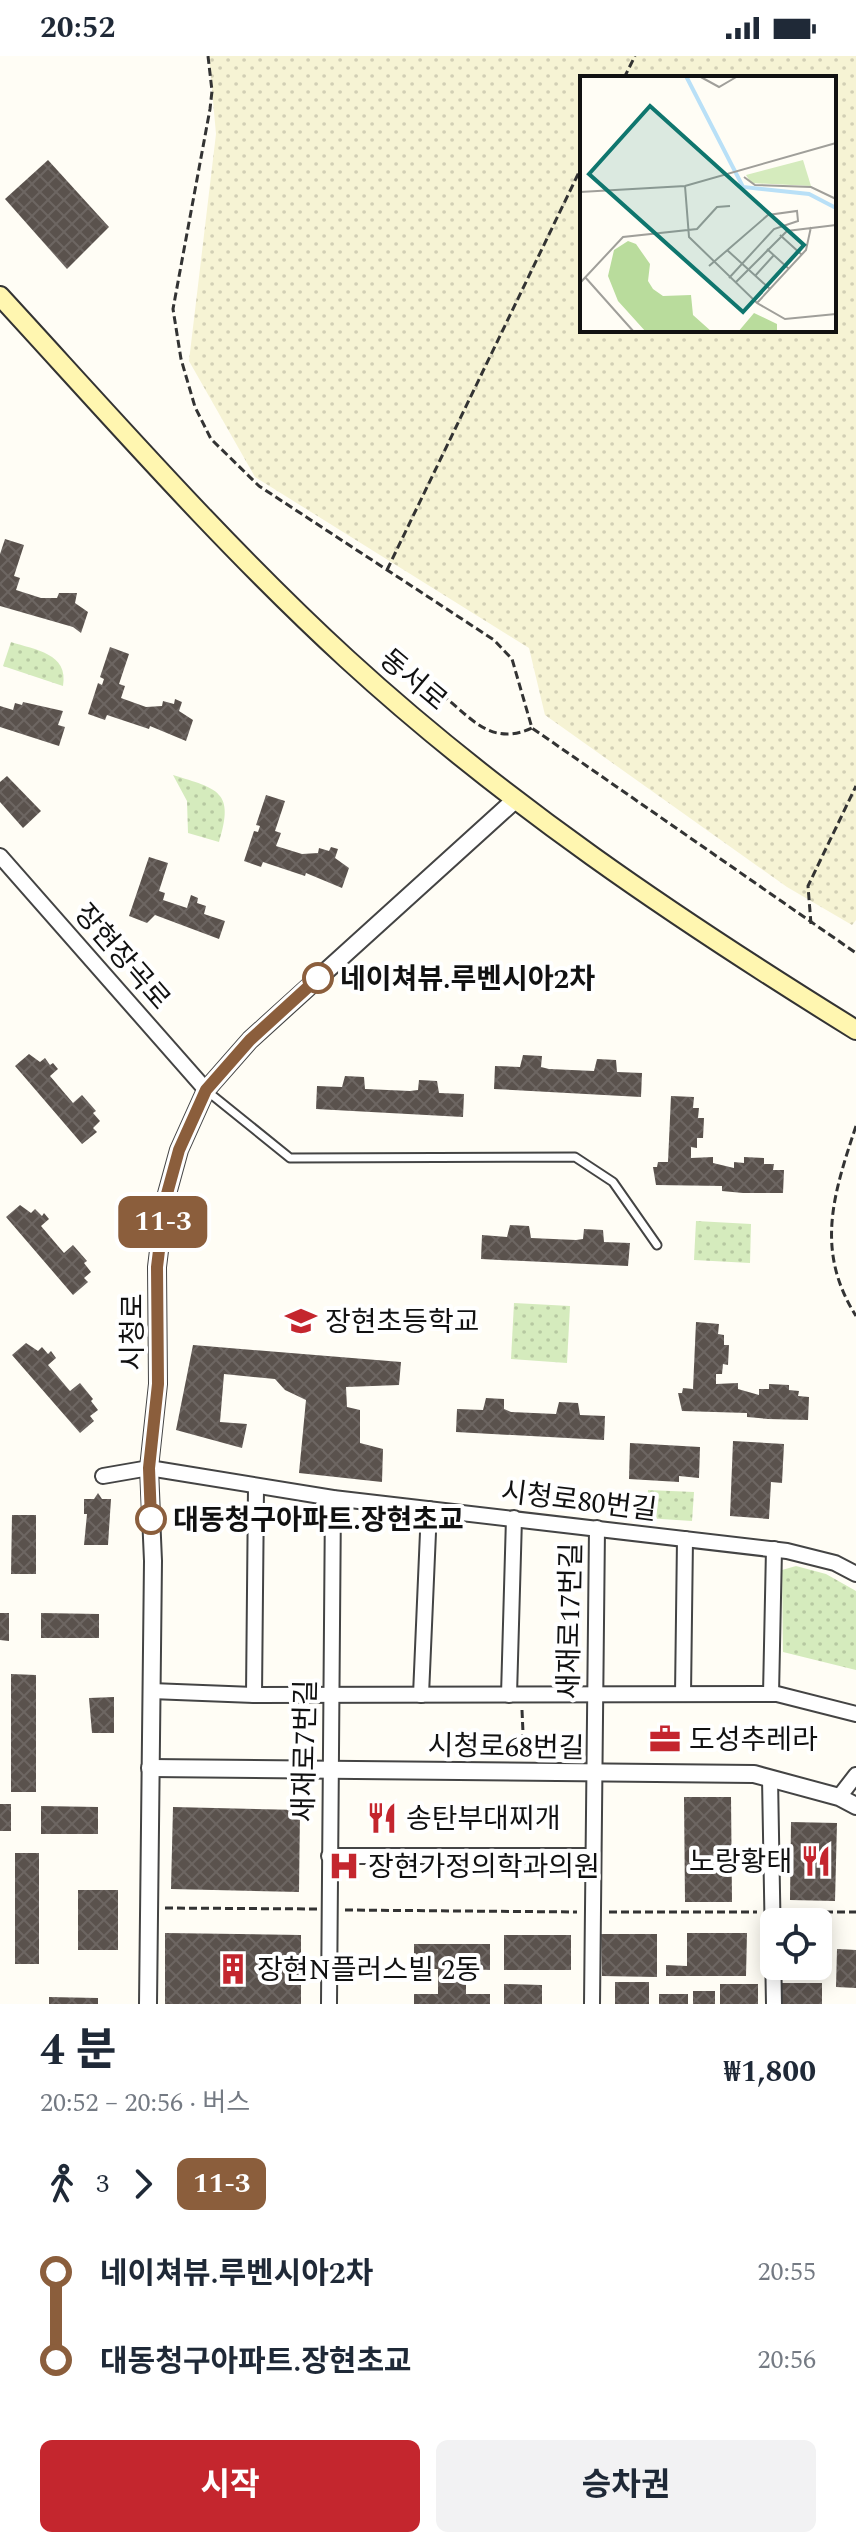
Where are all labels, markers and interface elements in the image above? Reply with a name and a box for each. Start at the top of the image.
text: 20:52 [40,5,115,51]
inset map [580,76,836,332]
street label: 동서로 [370,639,456,721]
street label: 장현장곡로 [63,894,180,1020]
place label: 네이쳐뷰.루벤시아2차 [340,958,595,1001]
marker: 네이쳐뷰.루벤시아2차 [303,963,333,993]
line badge: 11-3 [107,1196,219,1248]
text: 11-3 [134,1200,192,1243]
street label: 시청로 [112,1293,155,1371]
place label: 장현초등학교 [325,1301,480,1344]
school or university icon: 장현초등학교 [284,1304,318,1338]
street label: 시청로80번길 [498,1471,659,1532]
place label: 대동청구아파트.장현초교 [173,1499,464,1542]
marker: 대동청구아파트.장현초교 [136,1504,166,1534]
street label: 새재로17번길 [548,1542,593,1700]
street label: 새재로7번길 [283,1679,328,1823]
place label: 도성추레라 [689,1719,818,1762]
office icon: 도성추레라 [648,1722,682,1756]
street label: 시청로68번길 [427,1725,585,1770]
place label: 송탄부대찌개 [406,1798,561,1841]
restaurant icon: 송탄부대찌개 [365,1801,399,1835]
place label: 노랑황태 [689,1841,792,1884]
restaurant icon: 노랑황태 [799,1844,833,1878]
place label: 장현가정의학과의원 [368,1846,600,1889]
hospital icon: 장현가정의학과의원 [327,1849,361,1883]
map controls [760,1908,832,1980]
button: locate [760,1908,832,1980]
place label: 장현N플러스빌 2동 [257,1949,481,1992]
building icon: 장현N플러스빌 2동 [216,1952,250,1986]
text: 4 분 [40,2017,116,2084]
text: ₩1,800 [724,2049,816,2095]
text: 20:52 – 20:56 · 버스 [40,2083,250,2123]
icon: walk [40,2162,84,2206]
icon: forward [121,2162,165,2206]
text: 11-3 [193,2162,250,2205]
text: 3 [96,2164,109,2204]
text: 네이쳐뷰.루벤시아2차 [100,2251,373,2297]
text: 20:55 [757,2252,816,2292]
text: 대동청구아파트.장현초교 [100,2339,412,2385]
text: 20:56 [757,2340,816,2380]
button: 시작 [40,2440,420,2532]
button: 승차권 [436,2440,816,2532]

